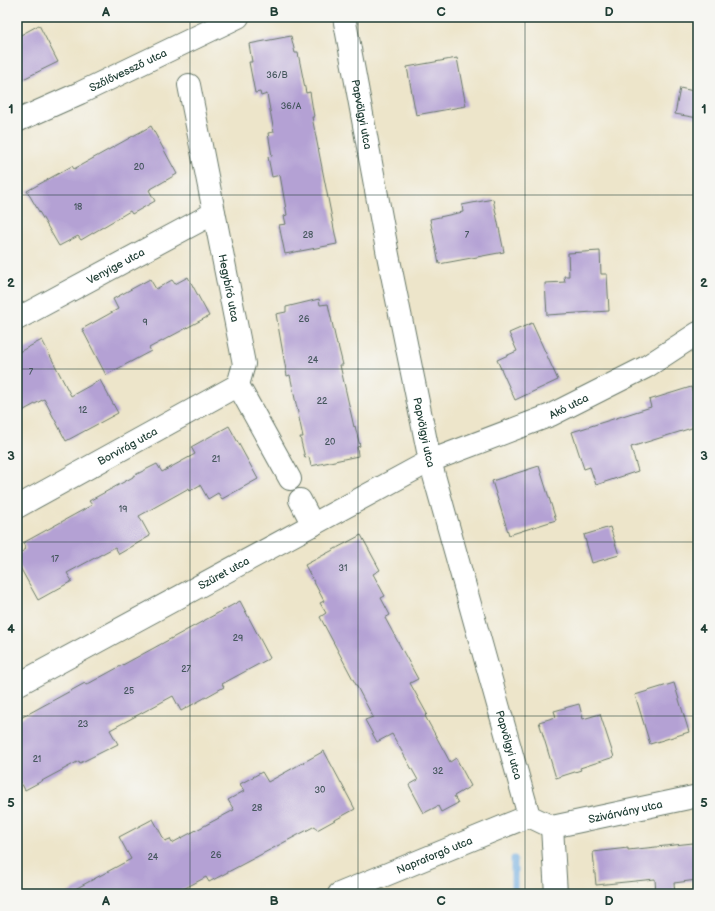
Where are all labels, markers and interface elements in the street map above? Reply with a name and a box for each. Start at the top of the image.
text: A [101,4,110,20]
text: B [269,4,279,20]
text: C [436,4,446,20]
text: D [604,4,614,20]
street label: Szőlővessző utca [87,46,169,94]
house number: 36/B [266,70,288,81]
street label: Papvölgyi utca [349,78,375,150]
text: 1 [8,101,14,117]
house number: 36/A [281,101,302,112]
text: 1 [701,101,707,117]
house number: 20 [134,162,144,173]
house number: 18 [74,202,82,213]
house number: 28 [303,230,313,241]
house number: 7 [465,230,470,241]
street label: Venyige utca [85,245,147,287]
street label: Hegybíró utca [216,253,242,323]
text: 2 [7,275,15,291]
text: 2 [700,275,708,291]
house number: 26 [299,314,310,325]
house number: 9 [142,317,148,328]
house number: 24 [308,355,319,366]
house number: 7 [29,367,34,378]
street label: Akó utca [547,391,590,421]
house number: 22 [317,396,328,407]
street label: Papvölgyi utca [411,396,438,469]
house number: 12 [79,405,88,416]
street label: Borvirág utca [95,424,159,468]
house number: 20 [325,437,335,448]
text: 3 [7,448,15,464]
text: 3 [700,448,708,464]
house number: 21 [212,454,220,465]
house number: 19 [119,504,127,515]
house number: 17 [51,554,60,565]
street label: Szüret utca [196,554,251,592]
house number: 31 [338,563,348,574]
text: 4 [7,621,15,637]
text: 4 [700,621,708,637]
house number: 29 [233,633,243,644]
house number: 27 [181,664,191,675]
house number: 25 [124,686,134,697]
street label: Papvölgyi utca [493,709,525,781]
house number: 23 [78,719,89,730]
house number: 21 [33,754,41,765]
house number: 32 [433,766,444,777]
house number: 30 [315,785,325,796]
text: 5 [7,795,15,811]
text: 5 [700,795,708,811]
street label: Szivárvány utca [587,797,664,826]
house number: 28 [252,803,262,814]
street label: Napraforgó utca [394,834,474,876]
house number: 26 [211,850,222,861]
house number: 24 [148,852,159,863]
text: A [101,893,110,909]
text: B [269,893,279,909]
text: C [436,893,446,909]
text: D [604,893,614,909]

